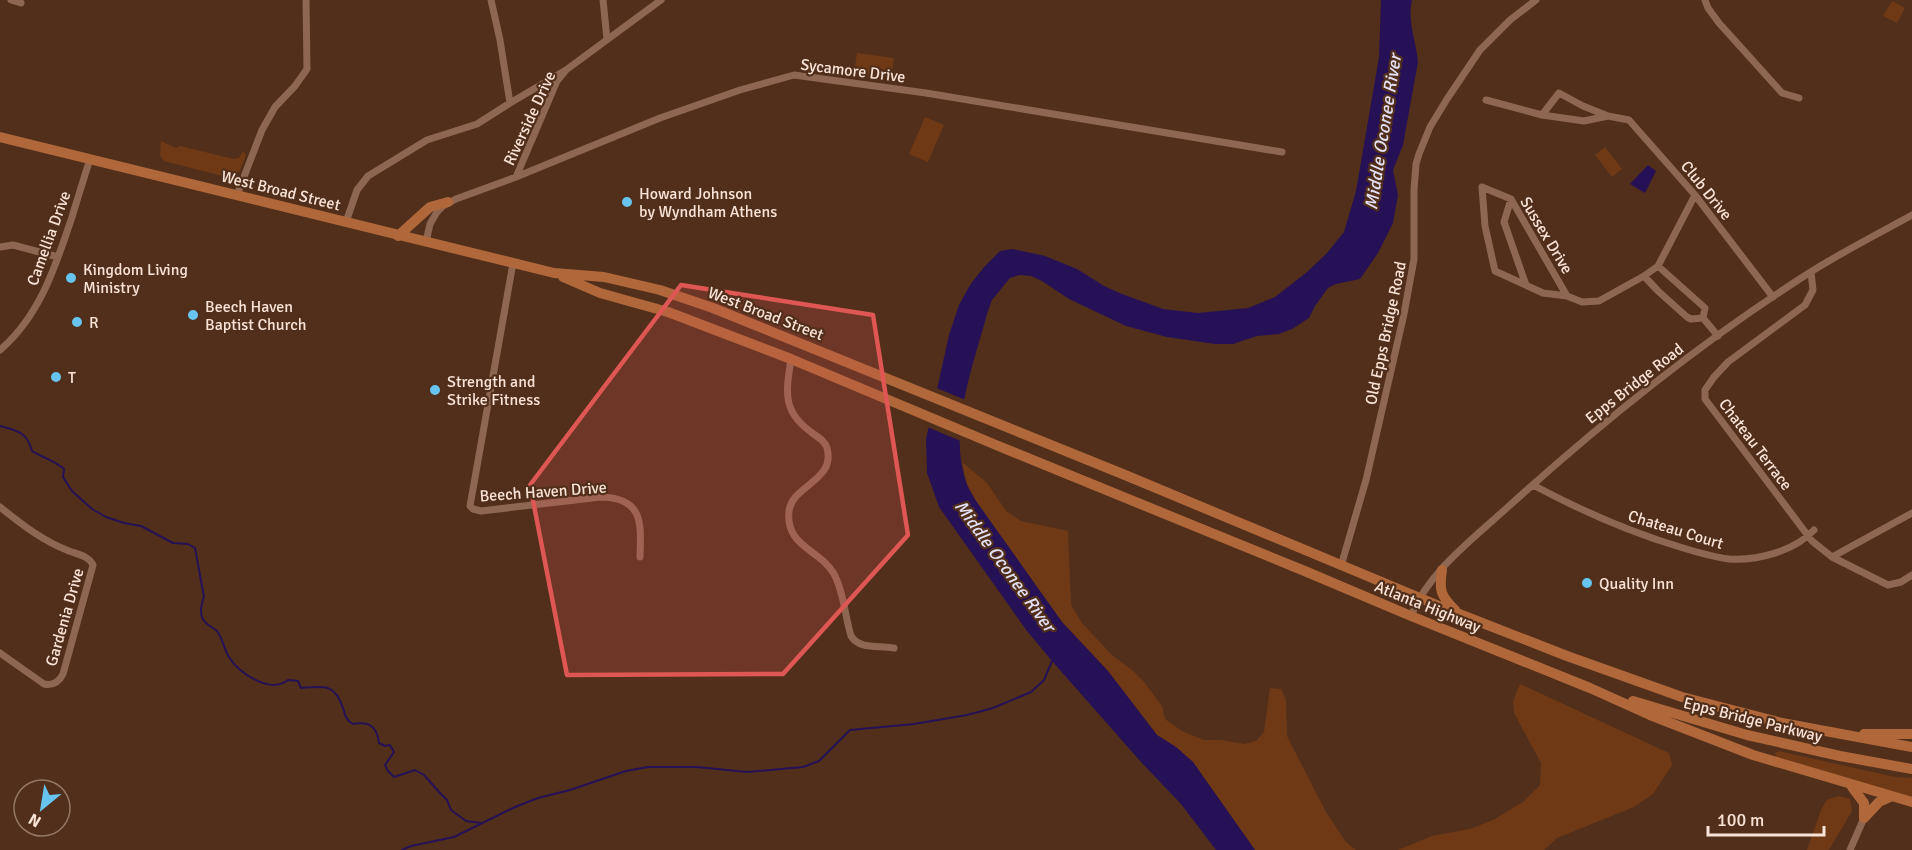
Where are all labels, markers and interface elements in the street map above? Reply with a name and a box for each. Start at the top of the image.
water label: Middle Oconee River [1360,50,1407,211]
street label: Sycamore Drive [799,55,906,87]
street label: Riverside Drive [499,68,561,169]
street label: Club Drive [1676,157,1736,224]
street label: West Broad Street [219,166,343,216]
place label: Howard Johnson by Wyndham Athens [639,184,777,222]
street label: Camellia Drive [23,188,75,288]
street label: Sussex Drive [1515,193,1577,278]
marker: Howard Johnson by Wyndham Athens [620,195,634,209]
place label: Kingdom Living Ministry [83,260,188,298]
street label: Old Epps Bridge Road [1361,260,1411,407]
marker: Kingdom Living Ministry [64,271,78,285]
street label: West Broad Street [705,283,827,345]
place label: Beech Haven Baptist Church [205,297,306,335]
marker: Beech Haven Baptist Church [186,308,200,322]
place label: R [89,313,99,333]
marker: R [70,315,84,329]
street label: Epps Bridge Road [1581,339,1688,428]
place label: T [68,368,76,388]
marker: T [49,370,63,384]
place label: Strength and Strike Fitness [447,372,540,410]
marker: Strength and Strike Fitness [428,383,442,397]
street label: Chateau Terrace [1714,395,1796,494]
street label: Beech Haven Drive [479,478,607,506]
water label: Middle Oconee River [950,496,1061,638]
street label: Chateau Court [1626,506,1726,554]
street label: Gardenia Drive [41,566,89,669]
place label: Quality Inn [1599,574,1674,594]
marker: Quality Inn [1580,576,1594,590]
street label: Atlanta Highway [1372,577,1484,638]
street label: Epps Bridge Parkway [1681,693,1825,747]
north arrow [12,778,72,838]
scale bar [1708,799,1824,837]
text: N [25,809,45,832]
text: 100 m [1717,809,1764,831]

